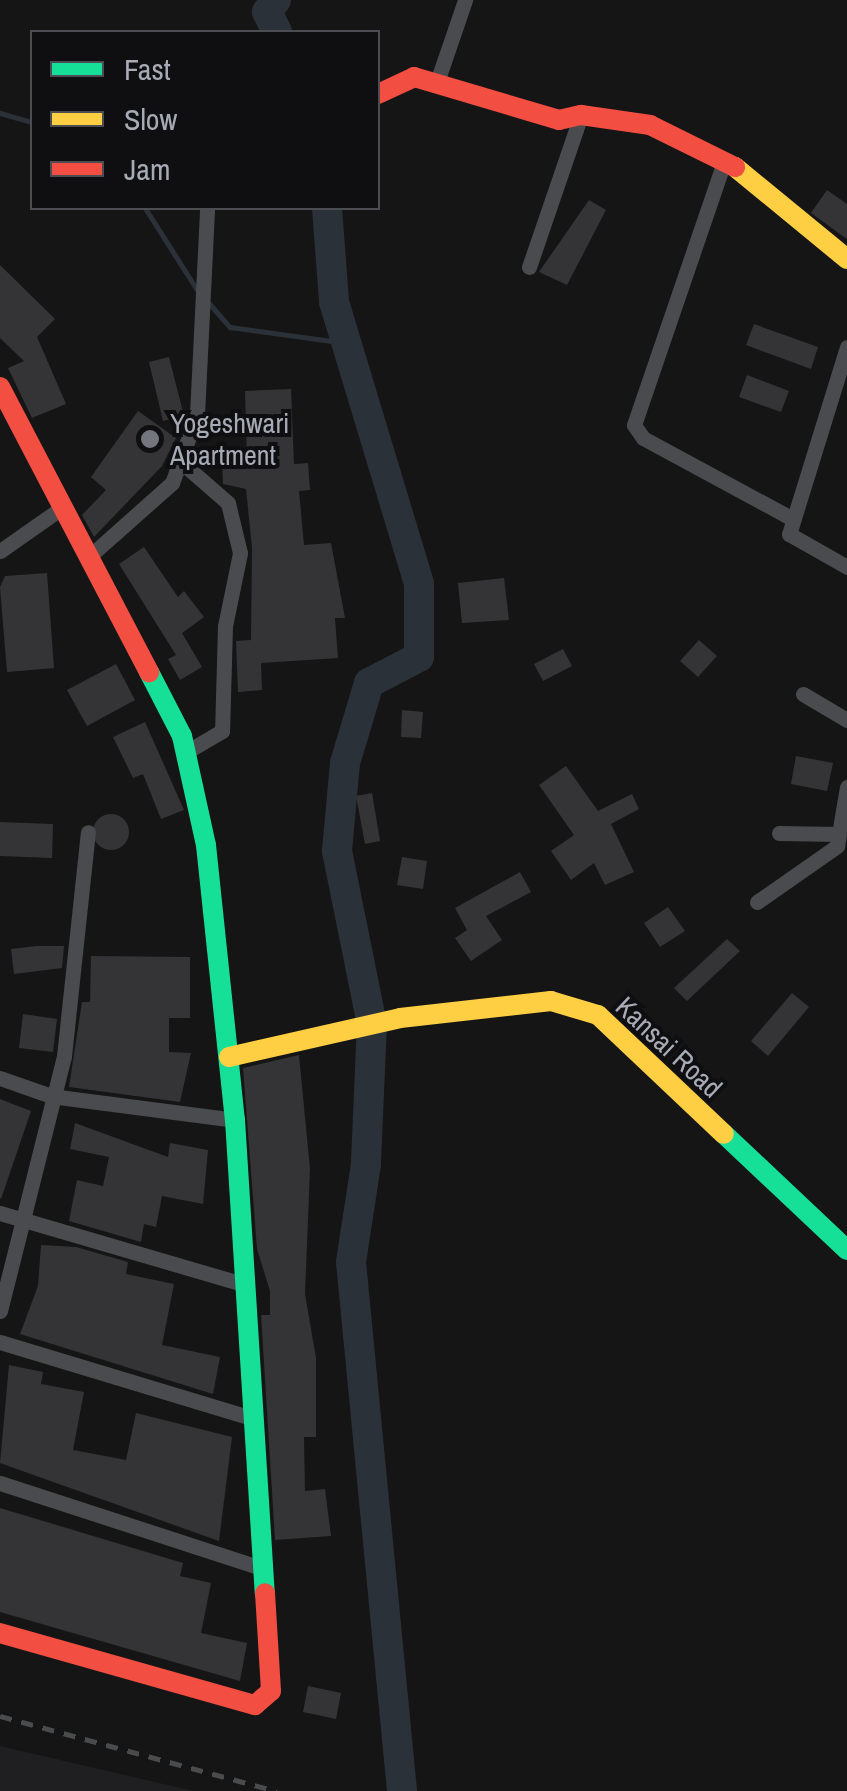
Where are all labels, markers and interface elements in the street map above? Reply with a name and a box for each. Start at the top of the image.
legend [30,30,380,210]
text: Fast [124,49,171,89]
text: Slow [124,99,177,139]
text: Jam [124,149,170,189]
place label: Yogeshwari Apartment [170,406,289,472]
marker: Yogeshwari Apartment [139,428,161,450]
street label: Kansai Road [609,989,729,1105]

